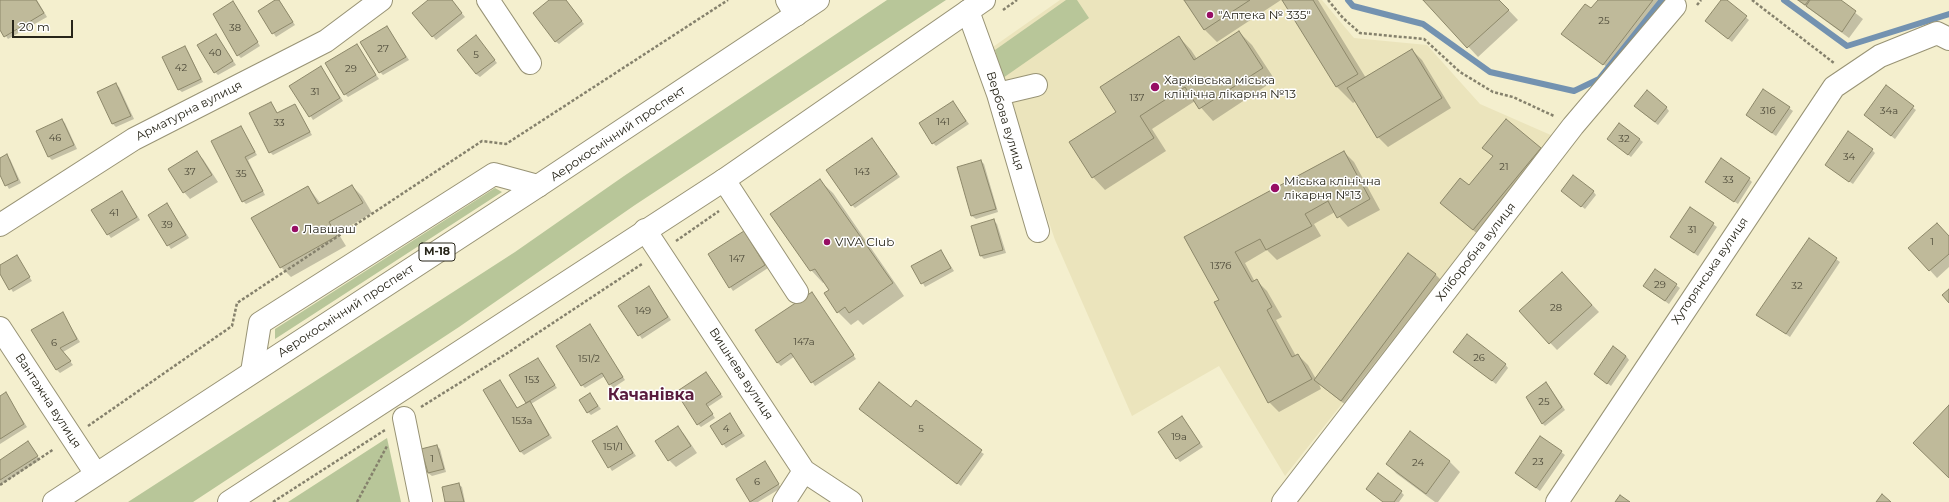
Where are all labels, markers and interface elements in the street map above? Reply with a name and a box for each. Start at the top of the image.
place label: "Аптека № 335" [1218,8,1311,22]
marker: "Аптека № 335" [1205,10,1215,20]
scale bar [14,12,75,38]
house number: 25 [1598,15,1610,27]
text: 20 m [19,19,50,34]
house number: 38 [229,22,241,34]
house number: 27 [377,43,389,55]
house number: 40 [208,47,222,59]
house number: 5 [473,49,479,61]
house number: 42 [175,62,187,74]
house number: 29 [345,63,357,75]
street label: Вербова вулиця [983,70,1027,172]
place label: Харківська міська клінічна лікарня №13 [1164,73,1296,101]
street label: Арматурна вулиця [133,78,245,144]
marker: Харківська міська клінічна лікарня №13 [1149,81,1161,93]
street label: Аерокосмічний проспект [548,83,688,185]
house number: 31 [310,86,320,98]
house number: 137 [1129,92,1145,104]
house number: 31б [1760,105,1776,117]
house number: 34а [1880,105,1898,117]
house number: 141 [936,116,950,128]
house number: 33 [273,117,285,129]
house number: 46 [49,132,61,144]
house number: 32 [1618,133,1630,145]
house number: 34 [1843,151,1855,163]
house number: 21 [1499,161,1509,173]
house number: 37 [184,166,196,178]
house number: 143 [854,166,870,178]
house number: 35 [235,168,247,180]
place label: Міська клінічна лікарня №13 [1284,174,1381,202]
house number: 33 [1722,174,1734,186]
marker: Міська клінічна лікарня №13 [1269,182,1281,194]
street label: Хліборобна вулиця [1433,200,1519,304]
house number: 41 [109,207,119,219]
street label: Хуторянська вулиця [1669,215,1751,327]
house number: 39 [161,219,173,231]
place label: Лавшаш [303,222,356,236]
marker: Лавшаш [290,224,300,234]
house number: 31 [1687,224,1697,236]
place label: VIVA Club [835,235,894,249]
house number: 1 [1930,236,1934,248]
marker: VIVA Club [822,237,832,247]
road number: М-18 [419,243,455,261]
house number: 147 [729,253,745,265]
house number: 137б [1210,260,1232,272]
street label: Аерокосмічний проспект [275,261,417,361]
house number: 29 [1654,279,1666,291]
house number: 32 [1791,280,1803,292]
house number: 28 [1550,302,1562,314]
house number: 149 [635,305,651,317]
street label: Вишнева вулиця [706,325,776,423]
house number: 147а [793,336,815,348]
house number: 6 [51,337,57,349]
street label: Вантажна вулиця [12,351,84,451]
house number: 26 [1473,352,1485,364]
house number: 151/2 [578,353,600,365]
house number: 153 [525,374,539,386]
district label: Качанівка [608,385,694,405]
house number: 25 [1538,396,1550,408]
house number: 153а [512,415,532,427]
house number: 4 [723,423,729,435]
house number: 5 [918,423,924,435]
house number: 19а [1171,431,1187,443]
house number: 151/1 [603,441,623,453]
house number: 1 [430,453,434,465]
house number: 23 [1532,456,1544,468]
house number: 24 [1412,457,1424,469]
house number: 6 [754,476,760,488]

